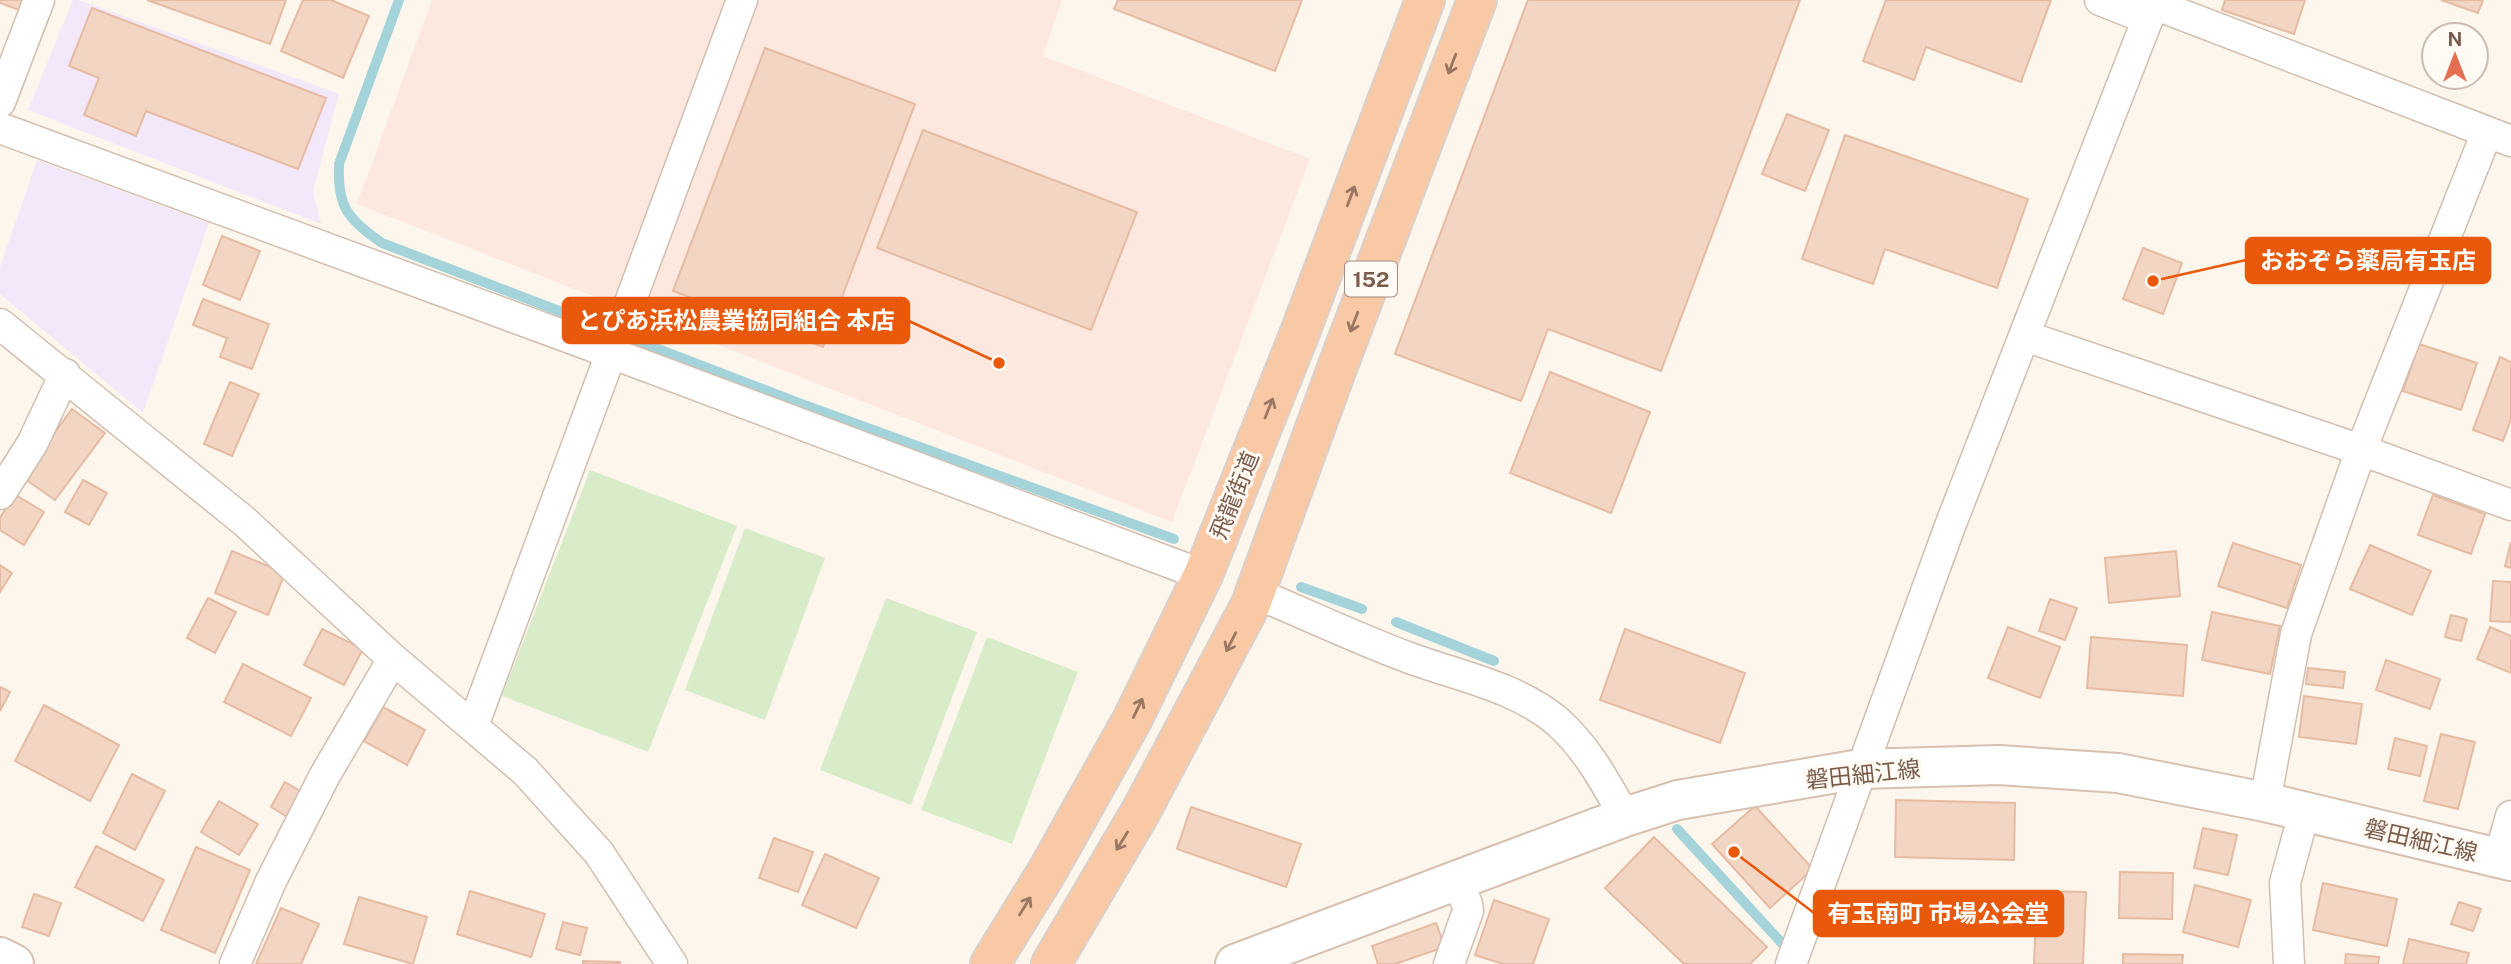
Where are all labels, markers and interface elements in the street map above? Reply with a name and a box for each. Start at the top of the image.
north arrow [2420,21,2490,91]
text: N [2448,28,2462,50]
one-way arrow [1445,52,1458,74]
one-way arrow [1346,186,1358,208]
callout: おおぞら薬局有玉店 [2246,238,2490,283]
text: おおぞら薬局有玉店 [2260,246,2476,274]
road number: 152 [1345,262,1397,296]
callout: とぴあ浜松農業協同組合 本店 [563,298,909,343]
text: とぴあ浜松農業協同組合 本店 [577,306,895,334]
one-way arrow [1347,311,1359,333]
one-way arrow [1264,398,1277,420]
street label: 飛龍街道 [1204,447,1264,543]
one-way arrow [1224,631,1238,652]
one-way arrow [1131,698,1145,719]
street label: 磐田細江線 [1804,755,1922,793]
street label: 磐田細江線 [2362,814,2480,866]
one-way arrow [1115,831,1129,851]
callout: 有玉南町 市場公会堂 [1814,891,2063,936]
one-way arrow [1019,896,1033,916]
text: 有玉南町 市場公会堂 [1827,899,2049,927]

